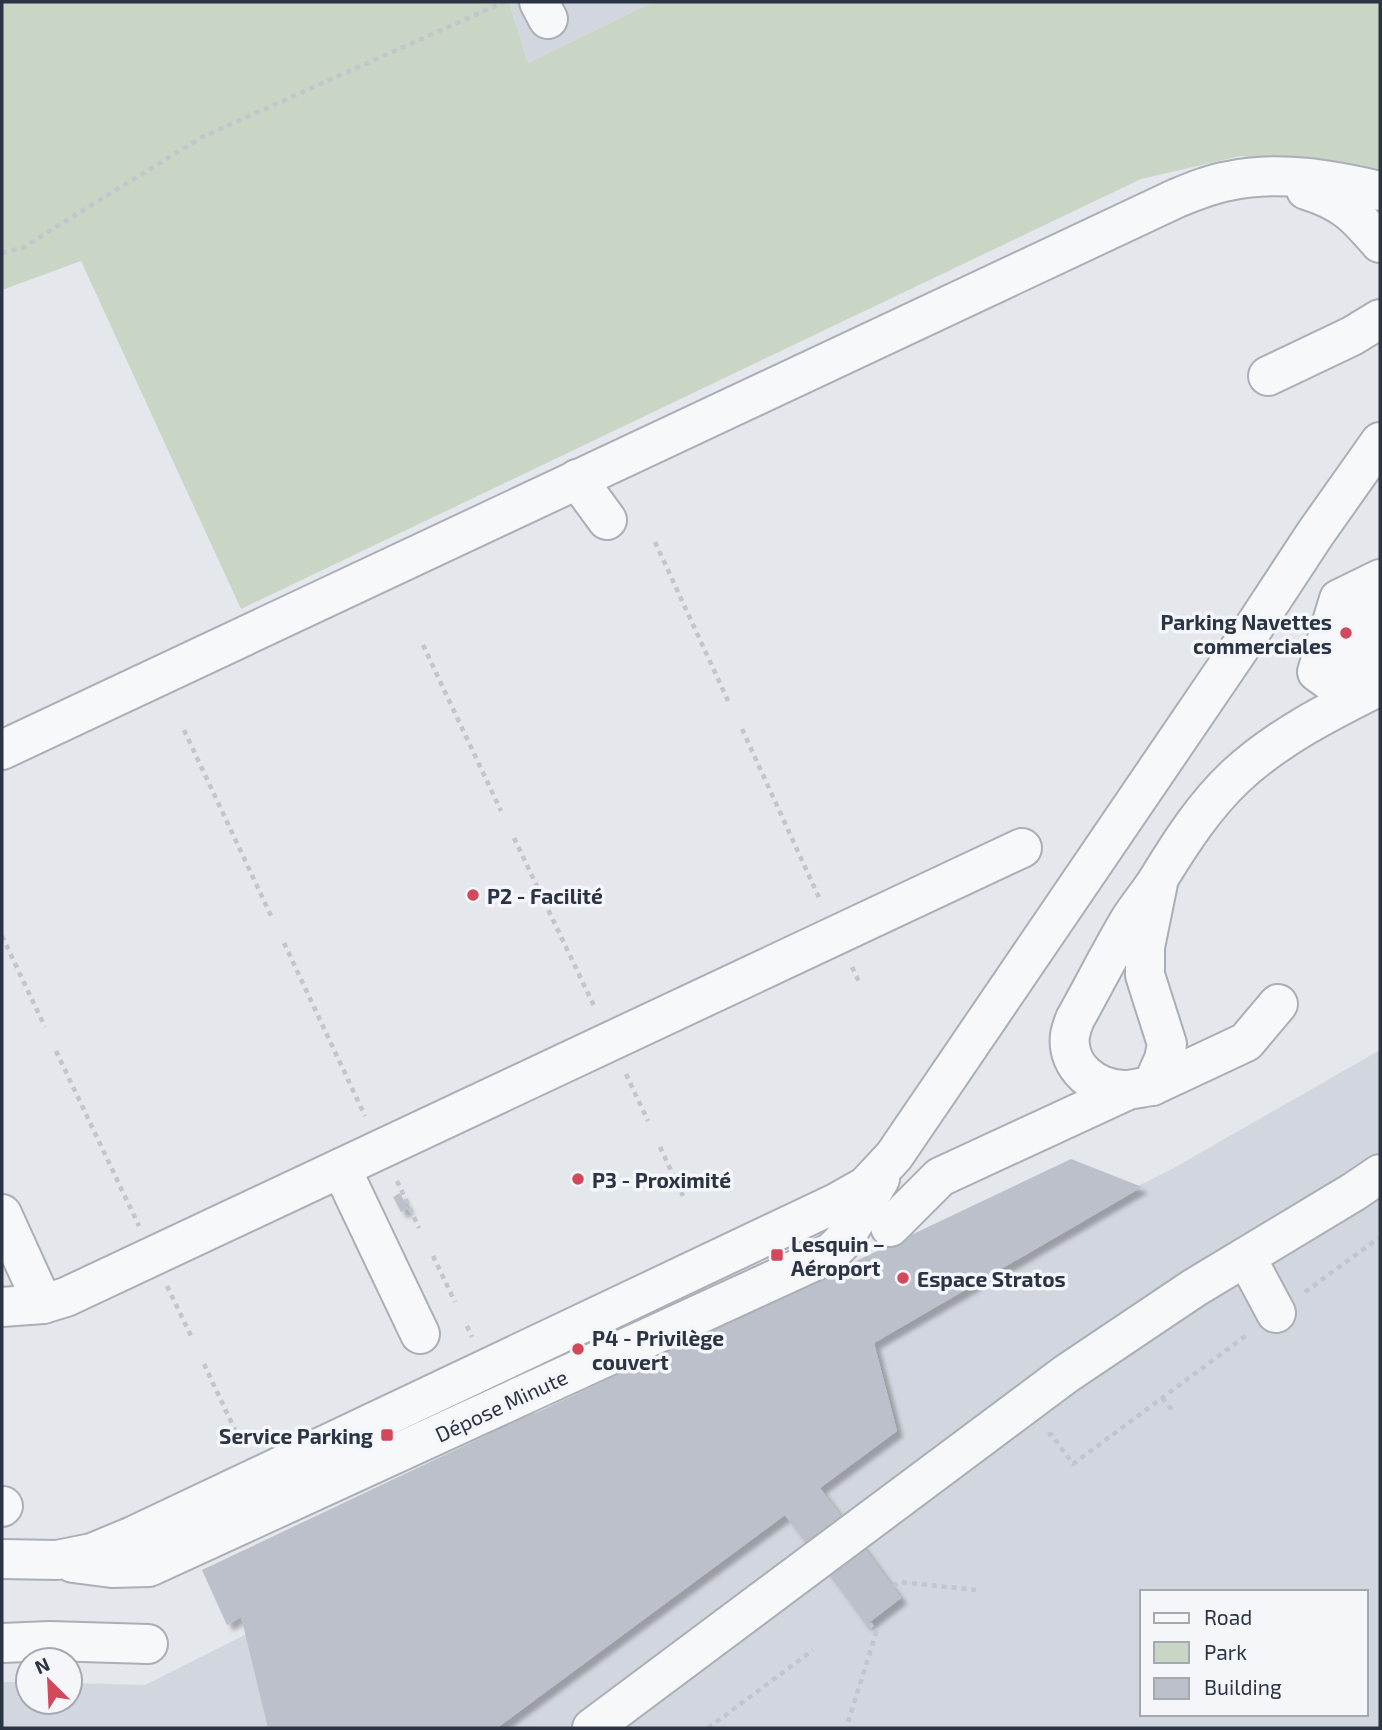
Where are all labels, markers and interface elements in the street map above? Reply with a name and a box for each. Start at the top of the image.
place label: Parking Navettes commerciales [1160,609,1332,658]
marker: Parking Navettes commerciales [1338,625,1354,641]
place label: P2 - Facilité [487,883,603,908]
marker: P2 - Facilité [465,887,481,903]
place label: P3 - Proximité [592,1167,731,1192]
marker: P3 - Proximité [570,1171,586,1187]
place label: Lesquin – Aéroport [791,1231,885,1280]
marker: Lesquin – Aéroport [769,1247,785,1263]
place label: Espace Stratos [917,1266,1066,1291]
marker: Espace Stratos [895,1270,911,1286]
place label: P4 - Privilège couvert [592,1325,724,1374]
marker: P4 - Privilège couvert [570,1341,586,1357]
street label: Dépose Minute [431,1363,571,1447]
place label: Service Parking [219,1423,373,1448]
marker: Service Parking [379,1427,395,1443]
legend [1140,1590,1368,1716]
text: Road [1204,1604,1252,1629]
text: Park [1204,1639,1247,1664]
north arrow [14,1646,84,1716]
text: N [31,1652,53,1678]
text: Building [1204,1674,1282,1699]

